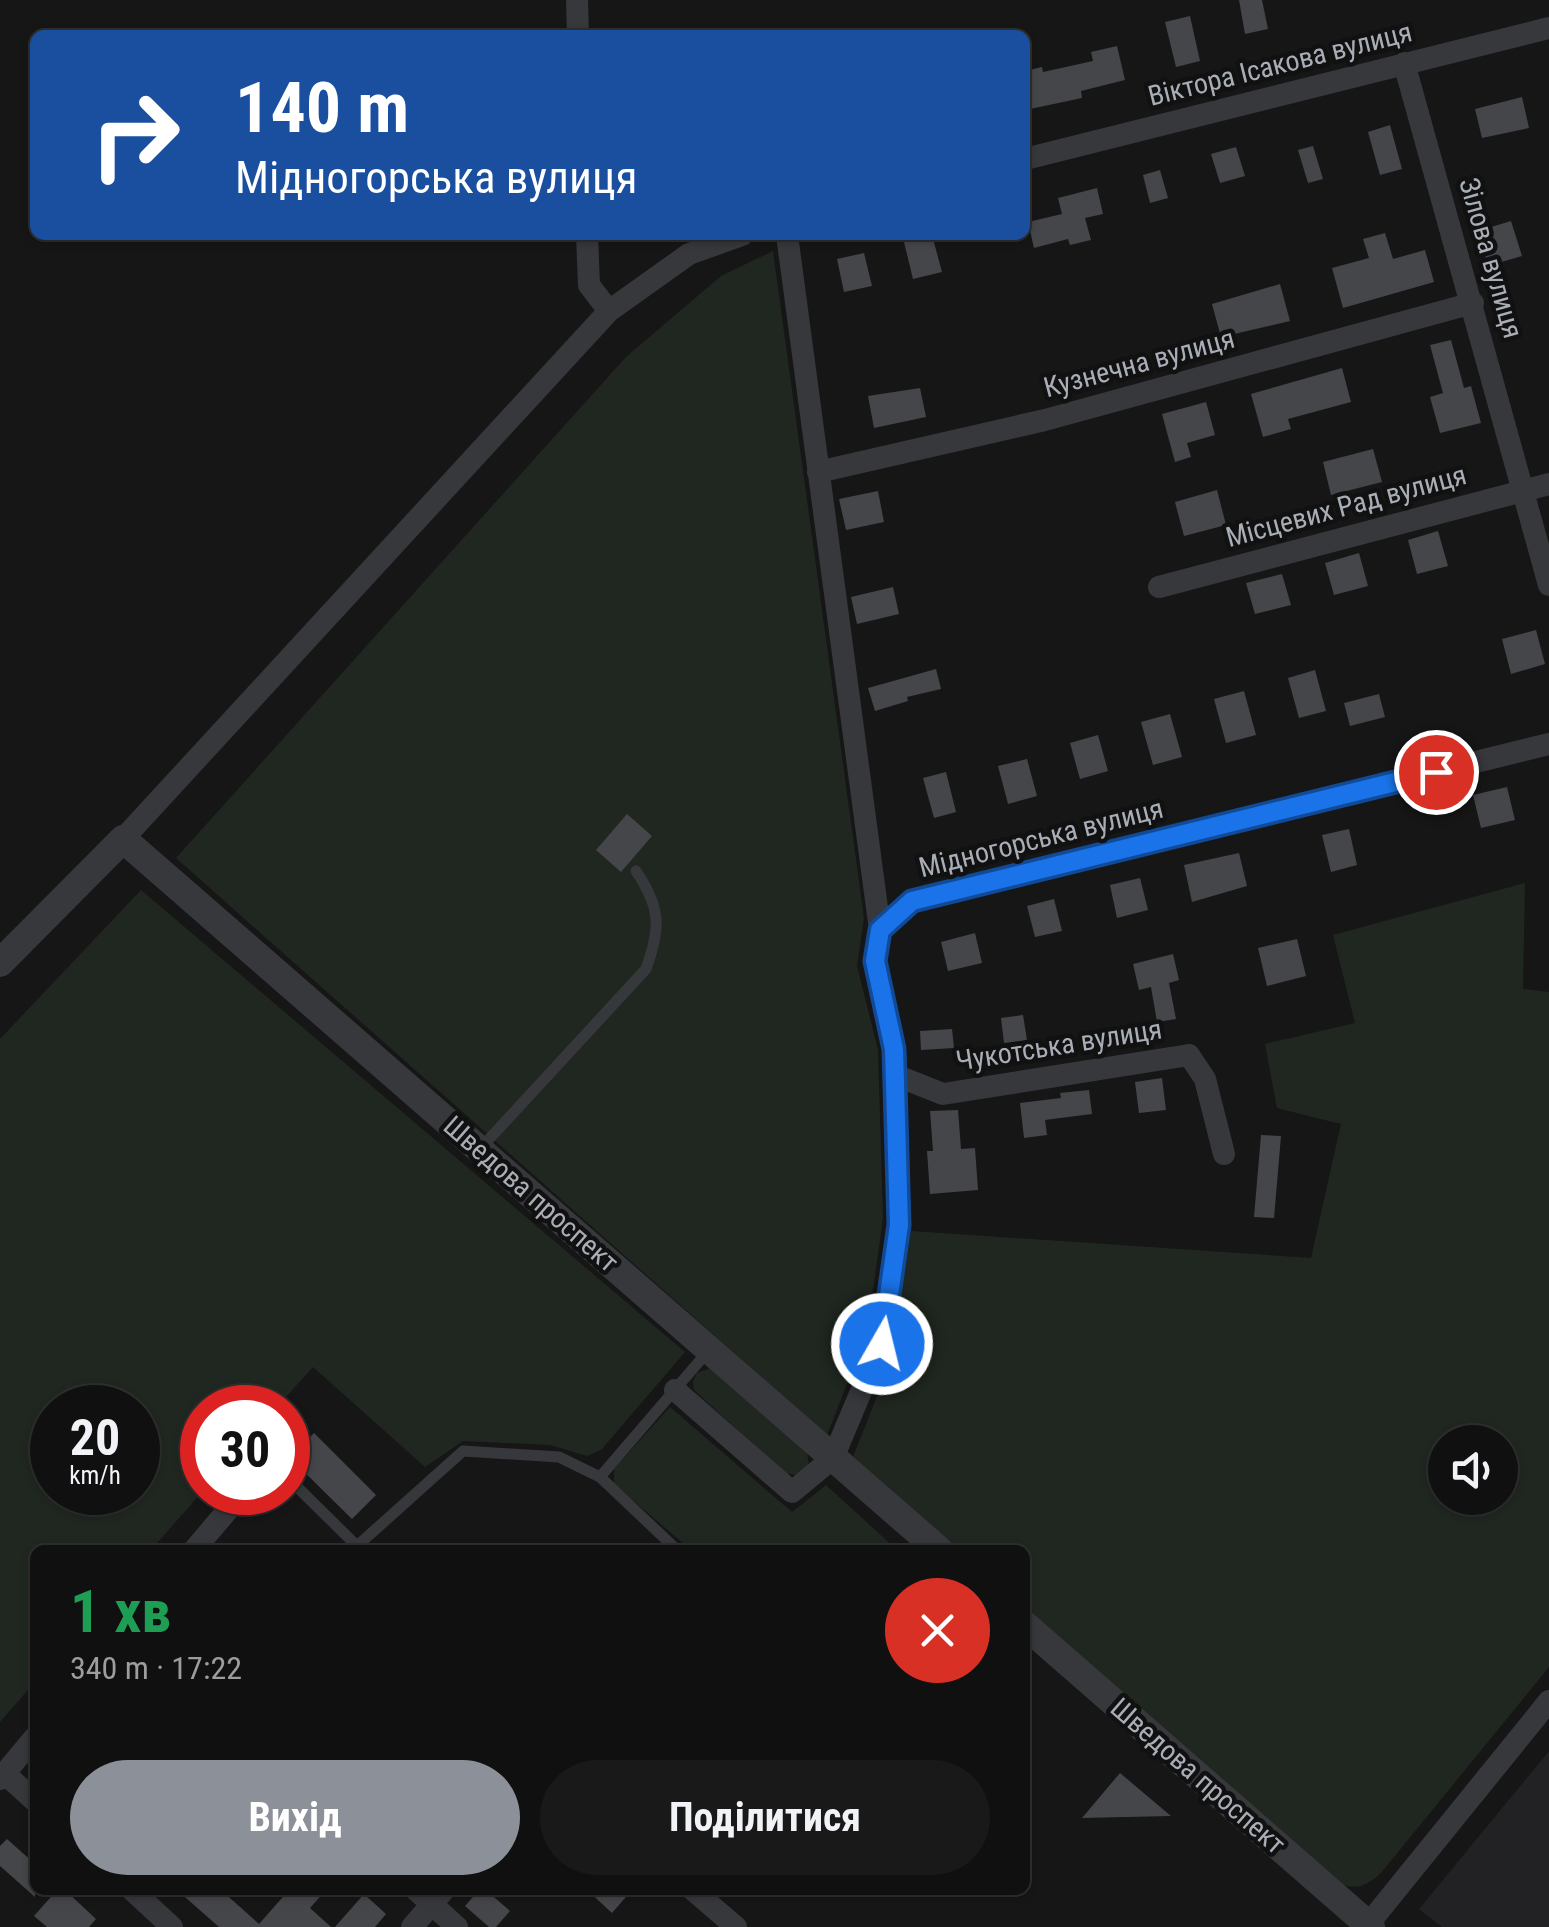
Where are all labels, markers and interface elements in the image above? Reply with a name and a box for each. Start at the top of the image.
street label: Віктора Ісакова вулиця [1145,15,1415,113]
text: 140 m [235,67,409,149]
icon: right [70,70,200,200]
text: Мідногорська вулиця [235,151,638,204]
street label: Зілова вулиця [1452,174,1530,342]
street label: Кузнечна вулиця [1040,322,1238,404]
street label: Місцевих Рад вулиця [1222,458,1470,554]
pin [1394,730,1479,815]
icon: arrive [1409,745,1464,800]
street label: Мідногорська вулиця [915,792,1167,884]
street label: Чукотська вулиця [954,1012,1164,1078]
street label: Шведова проспект [437,1109,625,1279]
position arrow [830,1292,934,1396]
speed limit sign: 30 [180,1385,310,1515]
text: 20 [70,1409,120,1467]
map controls [1428,1425,1518,1515]
button: sound [1428,1425,1518,1515]
text: km/h [69,1461,121,1490]
text: 1 хв [70,1576,171,1647]
button: close [885,1578,990,1683]
text: 340 m · 17:22 [70,1649,242,1687]
street label: Шведова проспект [1104,1691,1292,1861]
button: Вихід [70,1760,520,1875]
button: Поділитися [540,1760,990,1875]

